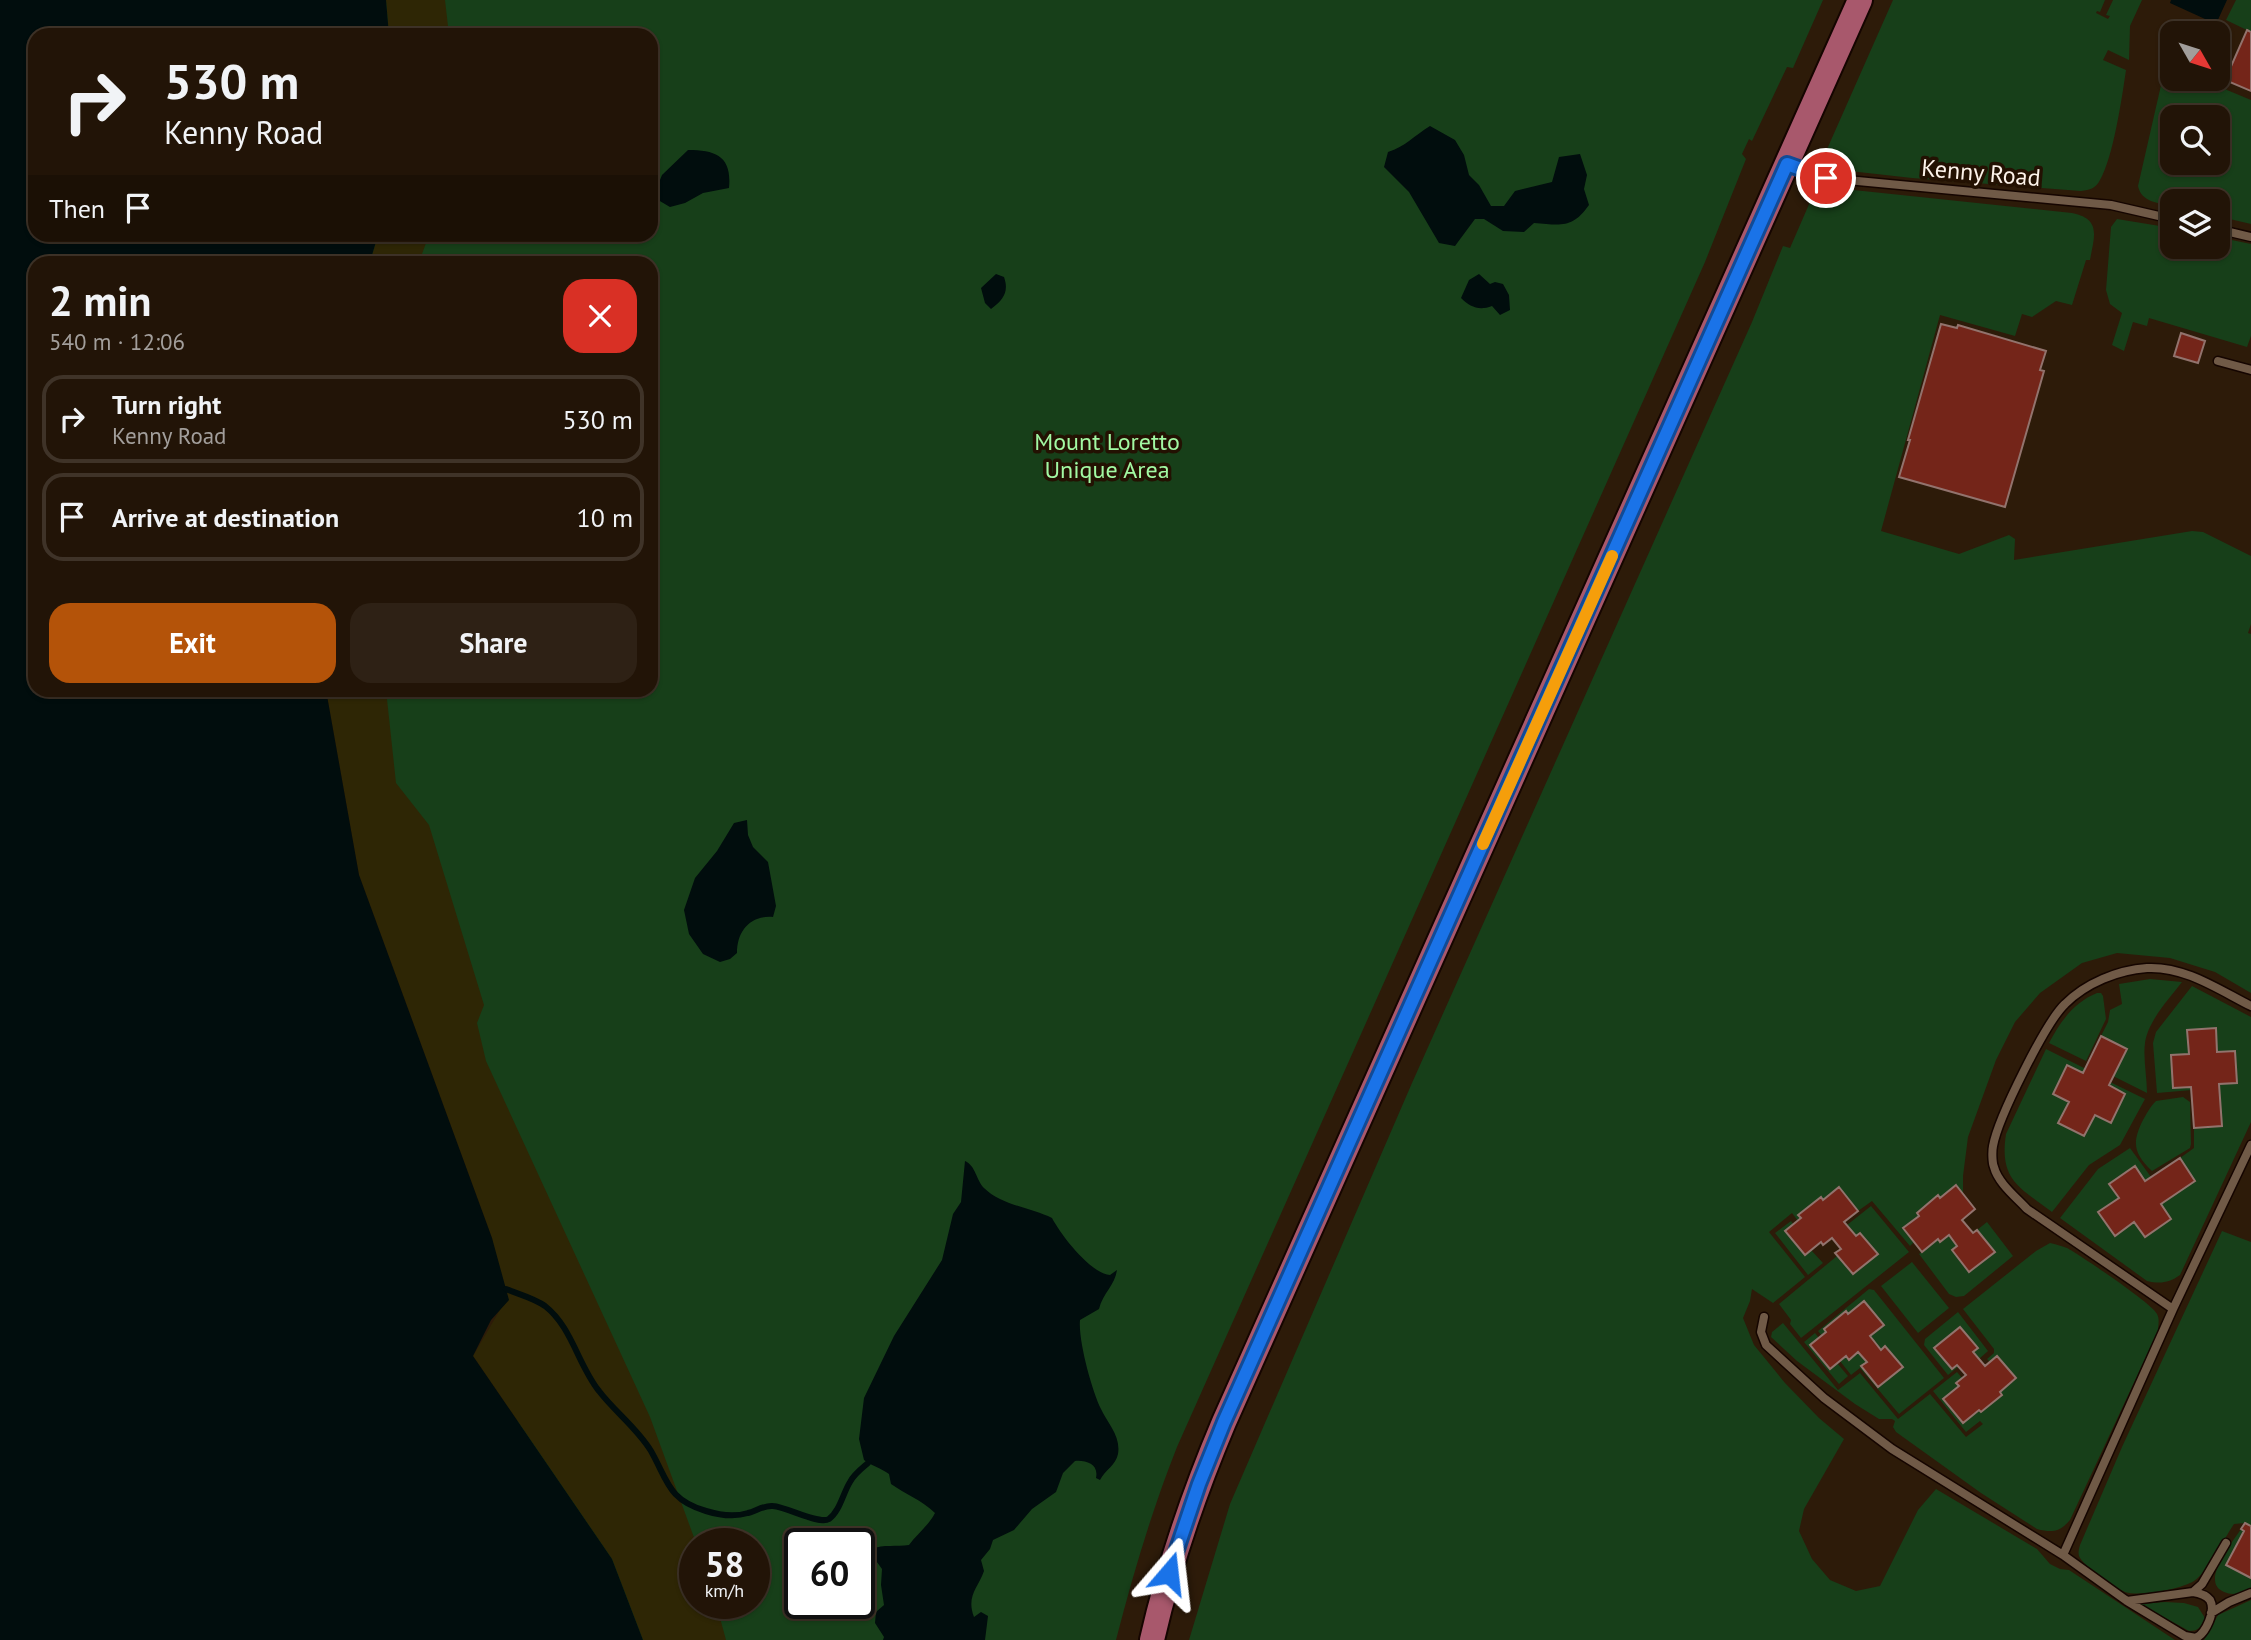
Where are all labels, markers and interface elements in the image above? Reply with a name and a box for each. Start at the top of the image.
north arrow [2160,21,2230,91]
map controls [2160,21,2230,259]
text: 530 m [164,49,299,113]
icon: right [49,56,140,147]
button: search [2160,105,2230,175]
text: Kenny Road [164,111,323,153]
pin [1796,148,1856,208]
street label: Kenny Road [1920,152,2042,193]
icon: arrive [1807,159,1845,197]
icon: arrive [119,189,157,227]
button: layers [2160,189,2230,259]
text: Then [49,192,105,225]
text: 2 min [49,273,151,328]
button: close [563,279,637,353]
text: 540 m · 12:06 [49,327,185,356]
text: Turn right [112,388,221,421]
icon: right [53,400,91,438]
text: 530 m [562,403,633,436]
text: Kenny Road [112,421,227,450]
park label: Mount Loretto Unique Area [1034,426,1180,485]
icon: arrive [53,498,91,536]
text: Arrive at destination [112,501,339,534]
text: 10 m [577,501,633,534]
button: Exit [49,603,336,683]
button: Share [350,603,637,683]
speed limit sign: 60 [784,1528,875,1619]
position arrow [1132,1536,1206,1610]
text: 58 [705,1541,744,1587]
text: km/h [705,1579,744,1602]

